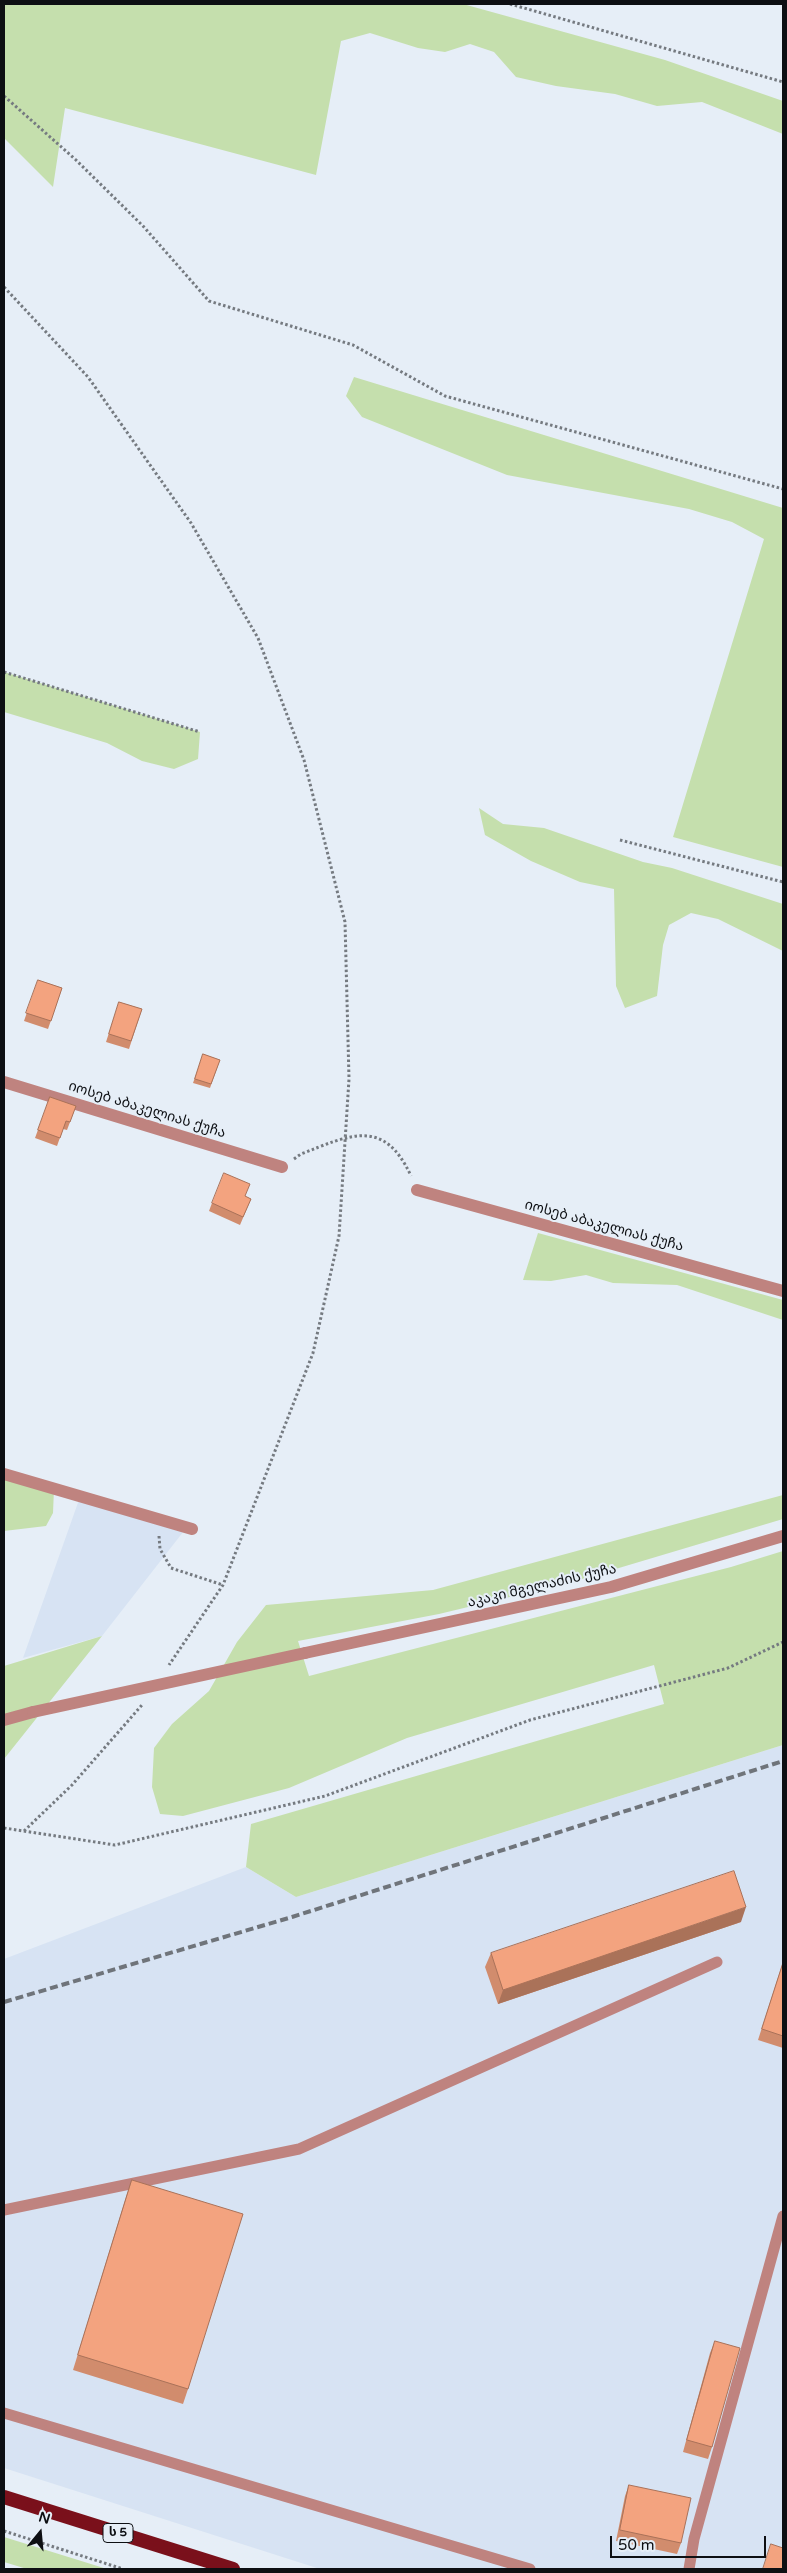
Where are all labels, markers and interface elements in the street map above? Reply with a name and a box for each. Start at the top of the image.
street label: იოსებ აბაკელიას ქუჩა [66,1078,228,1142]
street label: იოსებ აბაკელიას ქუჩა [523,1197,685,1255]
street label: აკაკი მგელაძის ქუჩა [466,1561,618,1611]
north arrow [15,2508,65,2558]
text: N [37,2508,52,2528]
road number: ს 5 [103,2524,133,2542]
scale bar [612,2526,768,2558]
text: 50 m [618,2536,655,2554]

